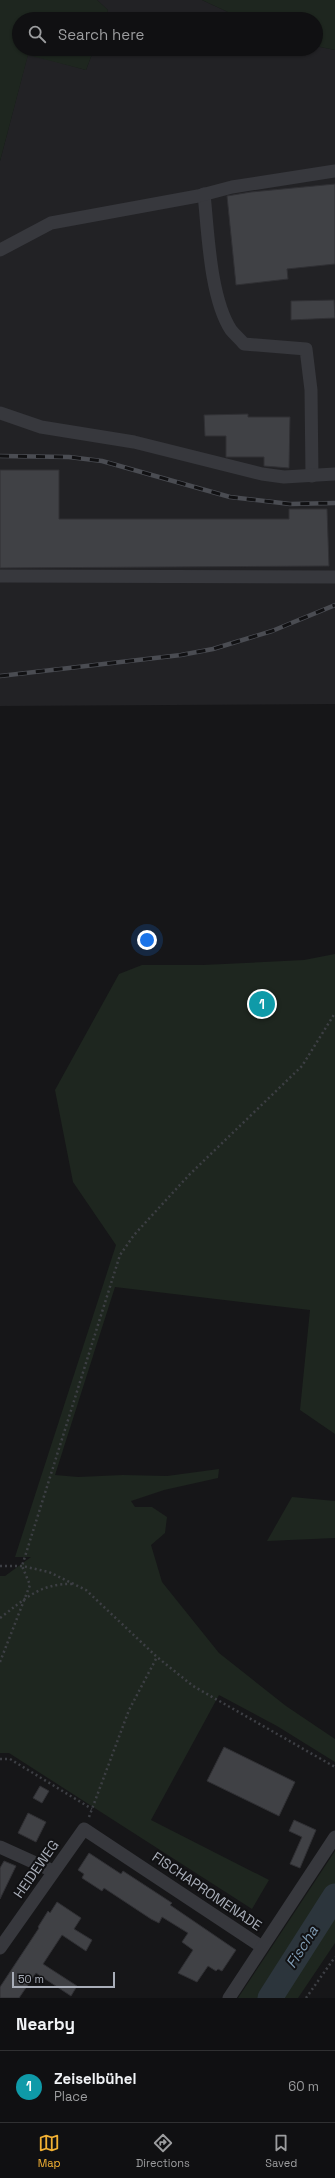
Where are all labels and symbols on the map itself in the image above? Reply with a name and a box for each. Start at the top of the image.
your location [137,930,157,950]
pin: 1 [249,989,275,1019]
street label: HEIDEWEG [9,1836,63,1902]
street label: FISCHAPROMENADE [149,1848,265,1934]
water label: Fischa [281,1922,322,1971]
scale bar [12,1970,115,1989]

